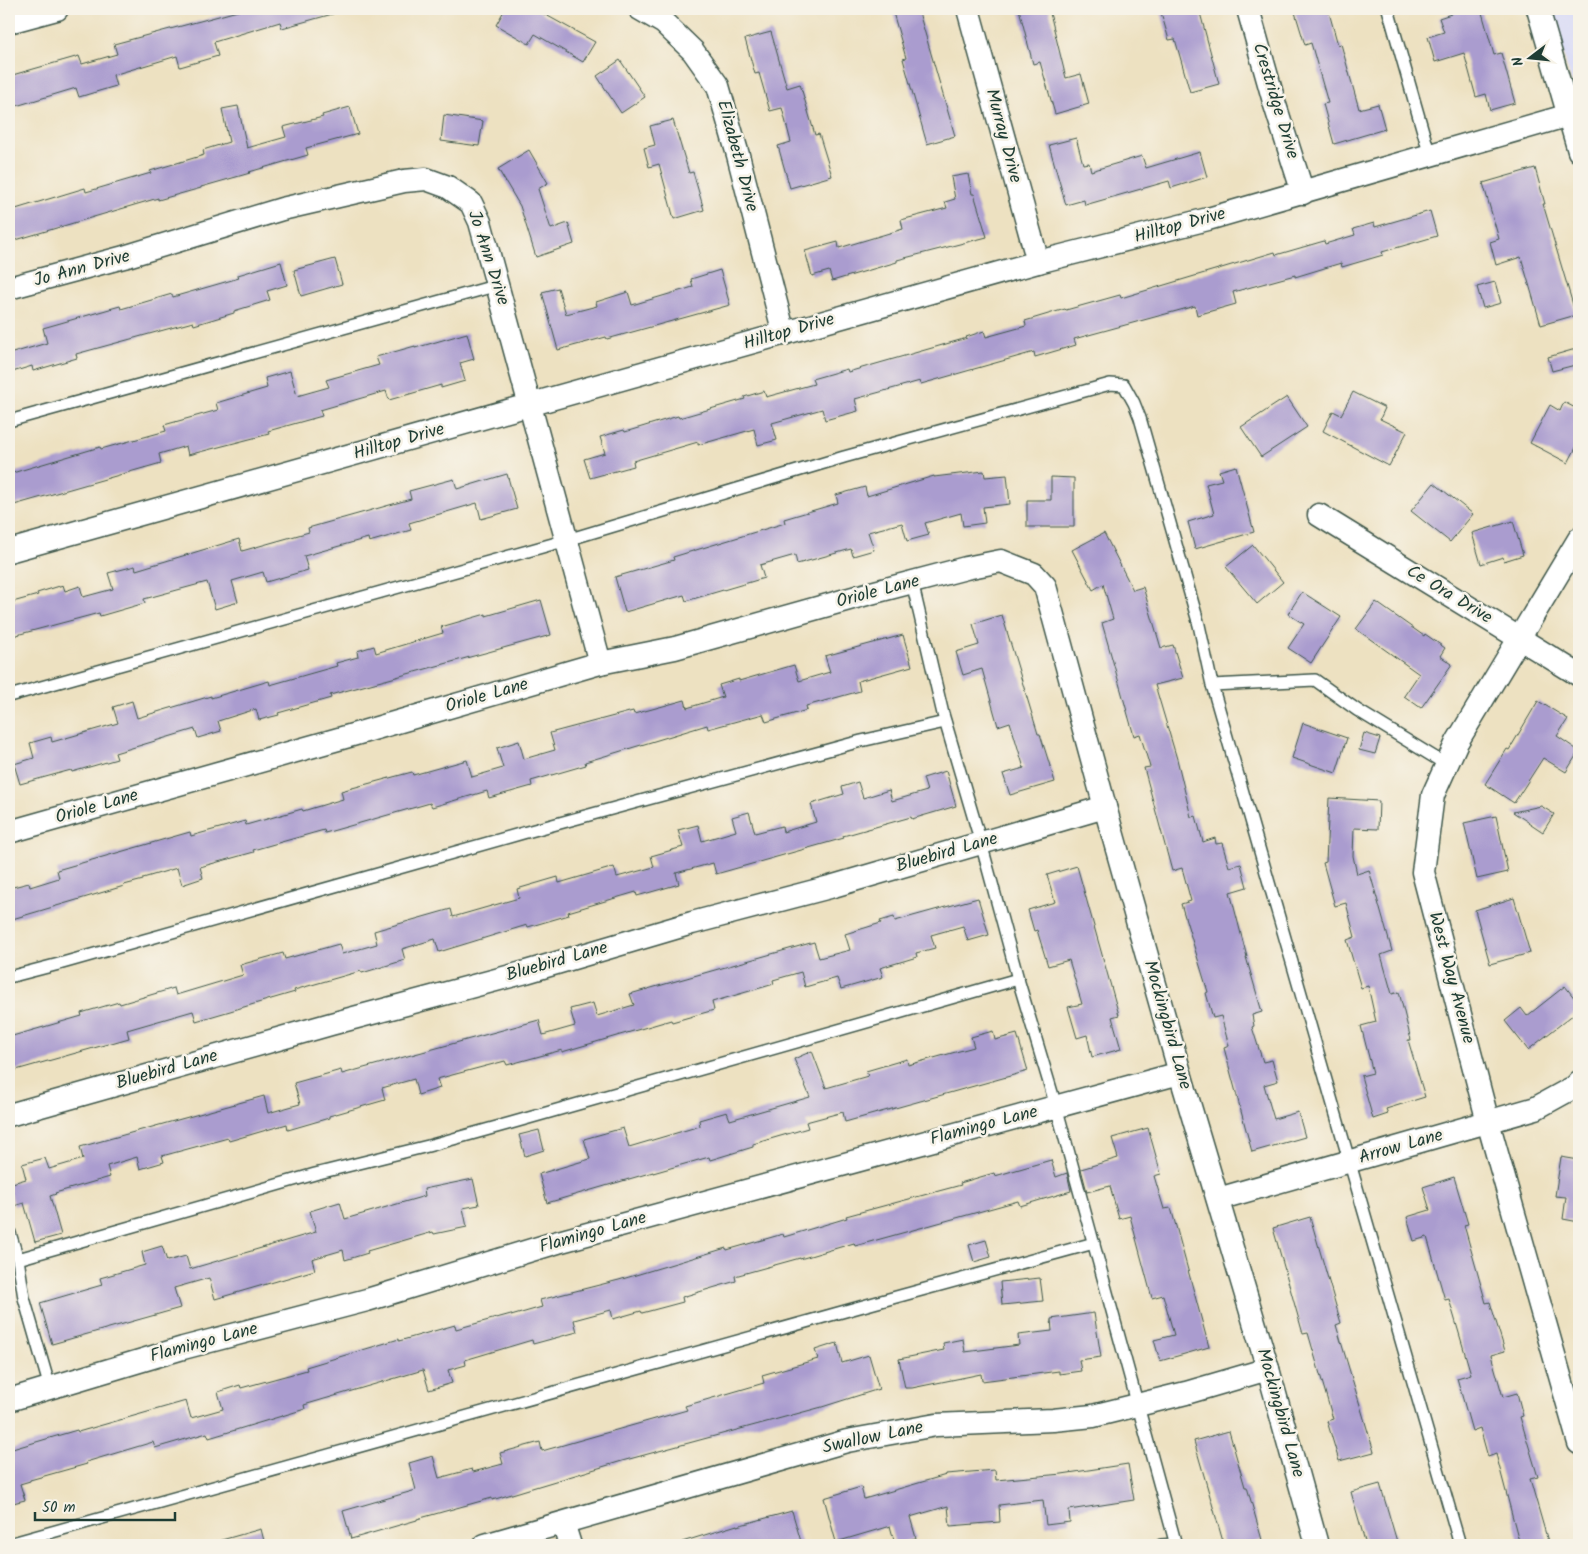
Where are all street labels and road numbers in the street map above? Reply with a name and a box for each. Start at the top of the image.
street label: Crestridge Drive [1244,39,1306,163]
street label: Murray Drive [977,86,1029,186]
street label: Elizabeth Drive [708,97,766,215]
street label: Hilltop Drive [1131,200,1229,252]
street label: Jo Ann Drive [459,207,517,309]
street label: Jo Ann Drive [31,242,133,296]
street label: Hilltop Drive [740,305,838,359]
street label: Hilltop Drive [350,415,448,469]
street label: Ce Ora Drive [1400,558,1498,632]
street label: Oriole Lane [833,567,923,617]
street label: Oriole Lane [442,670,532,722]
street label: Oriole Lane [52,781,142,833]
street label: Bluebird Lane [893,825,1001,881]
street label: West Way Avenue [1419,909,1483,1047]
street label: Bluebird Lane [503,934,611,990]
street label: Mockingbird Lane [1135,957,1199,1093]
street label: Bluebird Lane [113,1042,221,1098]
street label: Flamingo Lane [927,1098,1041,1154]
street label: Arrow Lane [1356,1121,1446,1173]
street label: Flamingo Lane [536,1204,650,1262]
street label: Flamingo Lane [147,1315,261,1371]
street label: Mockingbird Lane [1248,1345,1312,1481]
street label: Swallow Lane [820,1413,926,1463]

